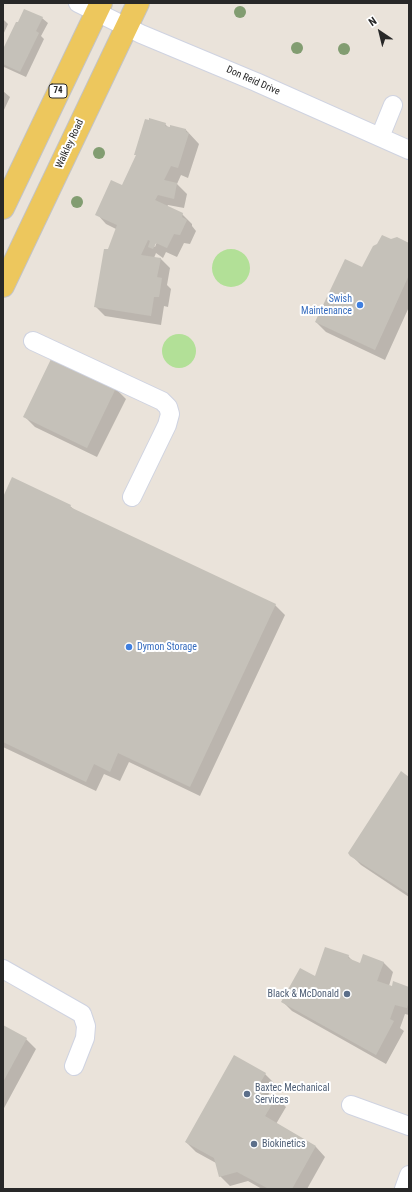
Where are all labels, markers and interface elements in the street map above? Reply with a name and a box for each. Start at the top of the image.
north arrow [360,12,400,52]
text: N [366,15,379,29]
street label: Don Reid Drive [224,64,282,98]
road number: 74 [49,84,67,98]
street label: Walkley Road [53,118,87,170]
place label: Swish Maintenance [301,293,352,316]
marker: Swish Maintenance [355,300,365,310]
place label: Dymon Storage [137,641,197,653]
marker: Dymon Storage [124,642,134,652]
place label: Black & McDonald [268,988,339,1000]
marker: Black & McDonald [342,989,352,999]
place label: Baxtec Mechanical Services [255,1082,330,1106]
marker: Baxtec Mechanical Services [242,1089,252,1099]
place label: Biokinetics [262,1138,306,1150]
marker: Biokinetics [249,1139,259,1149]

